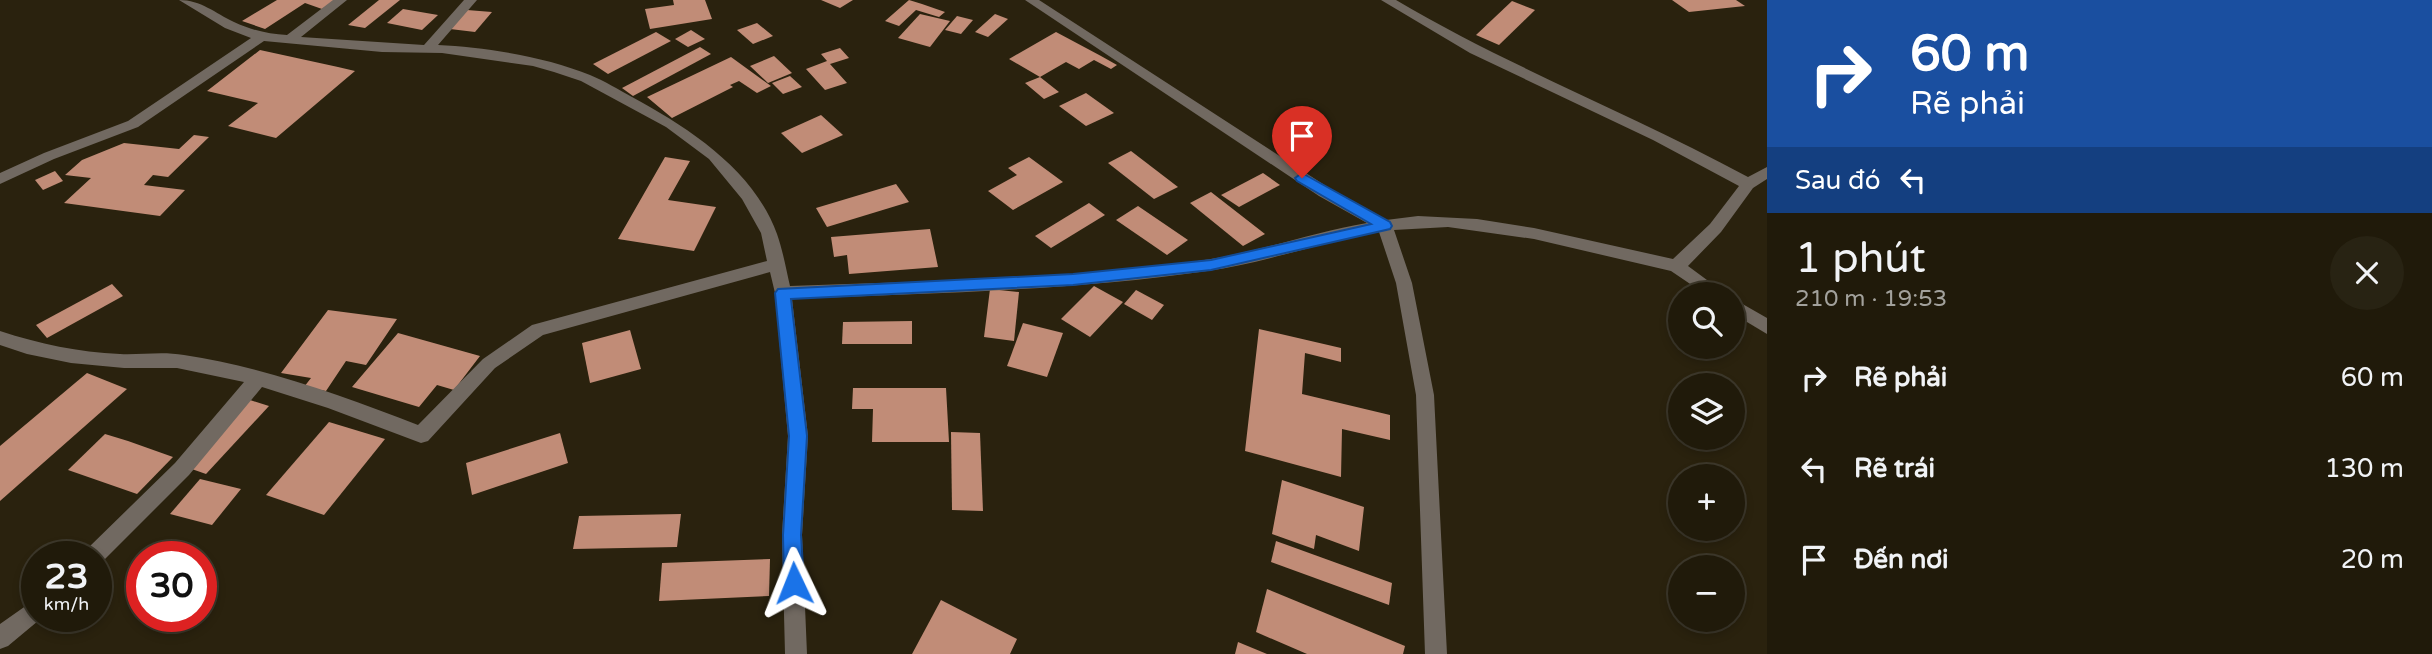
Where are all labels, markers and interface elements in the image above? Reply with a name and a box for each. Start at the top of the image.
text: 60 m [1910,25,2029,84]
icon: right [1795,28,1886,119]
text: Rẽ phải [1910,85,2025,123]
pin [1272,106,1332,178]
icon: arrive [1283,117,1321,155]
icon: left [1894,161,1932,199]
text: Sau đó [1795,165,1880,196]
text: 1 phút [1795,233,1926,284]
button: close [2330,236,2404,310]
map controls [1668,282,1745,632]
button: search [1668,282,1745,359]
text: 210 m · 19:53 [1795,285,1947,313]
icon: right [1795,359,1833,397]
text: Rẽ phải [1854,362,1947,393]
text: 60 m [2341,362,2404,393]
button: layers [1668,373,1745,450]
icon: left [1795,450,1833,488]
text: Rẽ trái [1854,453,1935,484]
text: 130 m [2324,453,2404,484]
button: + [1668,464,1745,541]
speed limit sign: 30 [126,541,217,632]
icon: arrive [1795,541,1833,579]
text: Đến nơi [1854,544,1949,575]
text: 20 m [2341,544,2404,575]
position arrow [757,546,831,620]
button: − [1668,555,1745,632]
text: 23 [45,556,88,598]
text: km/h [44,593,89,615]

